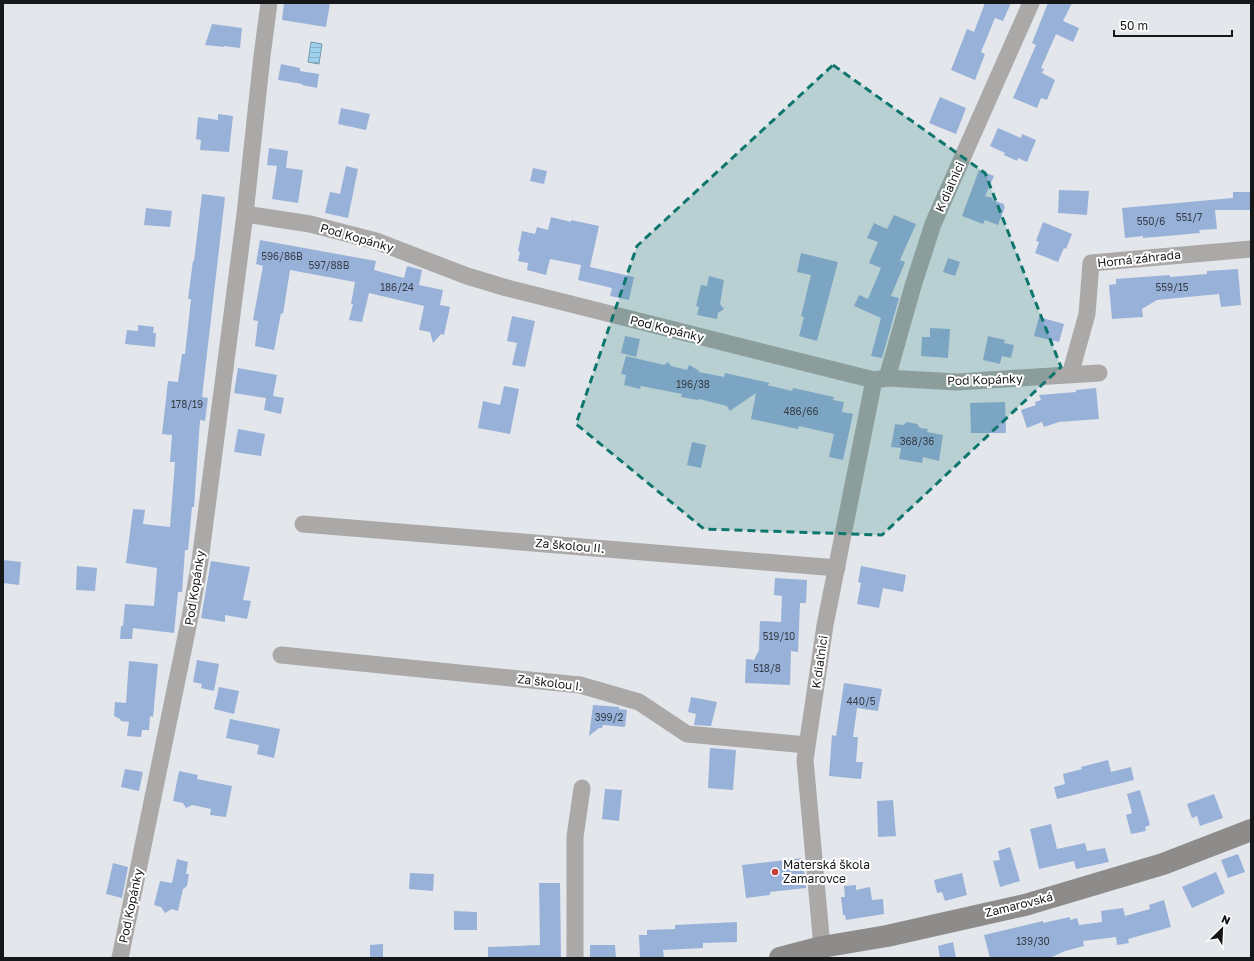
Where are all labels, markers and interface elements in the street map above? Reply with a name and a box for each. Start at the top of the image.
scale bar [1114,12,1232,38]
text: 50 m [1120,18,1148,33]
street label: K diaľnici [932,159,967,214]
house number: 551/7 [1176,211,1202,223]
house number: 550/6 [1137,215,1165,227]
street label: Pod Kopánky [319,220,396,255]
street label: Horná záhrada [1096,247,1181,270]
house number: 596/86B [261,250,303,262]
house number: 597/88B [309,259,350,271]
house number: 186/24 [380,281,414,293]
house number: 559/15 [1155,281,1189,293]
street label: Pod Kopánky [629,312,706,345]
street label: Pod Kopánky [947,371,1023,388]
house number: 196/38 [676,378,710,390]
house number: 178/19 [171,398,203,410]
house number: 486/66 [783,405,819,417]
house number: 368/36 [900,435,934,447]
street label: Za školou II. [535,535,605,556]
street label: Pod Kopánky [181,549,208,626]
house number: 519/10 [763,630,795,642]
street label: K diaľnici [808,634,831,689]
house number: 518/8 [753,662,781,674]
street label: Za školou I. [517,671,584,694]
house number: 440/5 [847,695,876,707]
house number: 399/2 [595,711,623,723]
place label: Materská škola Zamarovce [783,857,870,886]
street label: Pod Kopánky [115,867,146,944]
marker: Materská škola Zamarovce [770,867,780,877]
street label: Zamarovská [983,889,1054,920]
north arrow [1202,909,1242,949]
text: N [1220,912,1233,927]
house number: 139/30 [1016,935,1050,947]

